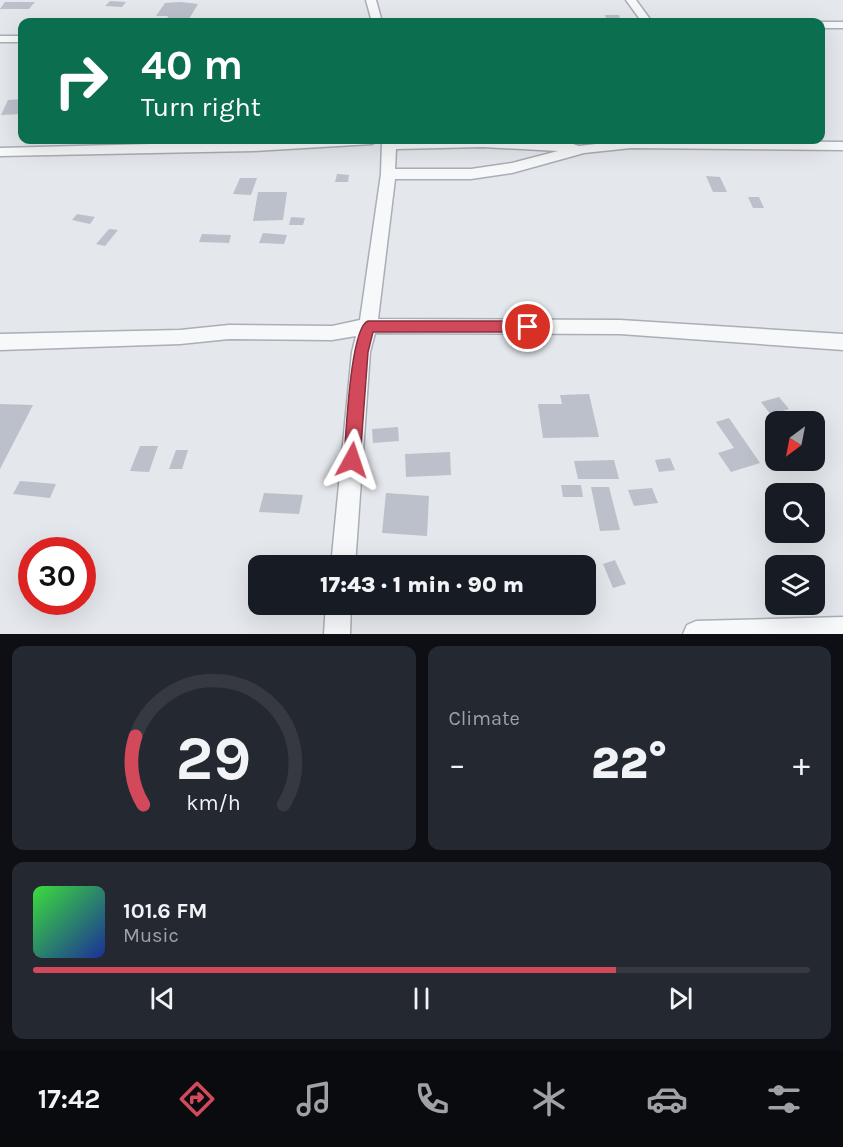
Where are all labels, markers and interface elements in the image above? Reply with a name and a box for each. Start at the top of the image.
text: 40 m [141,40,243,90]
icon: right [42,42,120,120]
text: Turn right [141,91,261,123]
pin [502,301,553,352]
icon: arrive [511,310,544,343]
north arrow [765,411,825,471]
map controls [765,411,825,615]
position arrow [320,428,384,492]
button: search [765,483,825,543]
speed limit sign: 30 [18,537,96,615]
button: layers [765,555,825,615]
text: 17:43 · 1 min · 90 m [320,572,524,598]
text: Climate [449,707,520,730]
text: 29 [176,722,252,795]
text: 22° [591,737,668,789]
text: − [449,745,466,783]
text: + [793,745,810,783]
text: km/h [187,790,241,815]
text: 101.6 FM [123,898,208,924]
text: Music [123,924,179,947]
icon: previous [146,982,179,1015]
icon: pause [405,982,438,1015]
icon: next [664,982,697,1015]
icon: directions [176,1078,218,1120]
icon: music [293,1078,335,1120]
icon: phone [411,1078,453,1120]
icon: climate [528,1078,570,1120]
icon: car [646,1078,688,1120]
icon: filters [763,1078,805,1120]
text: 17:42 [38,1083,100,1115]

